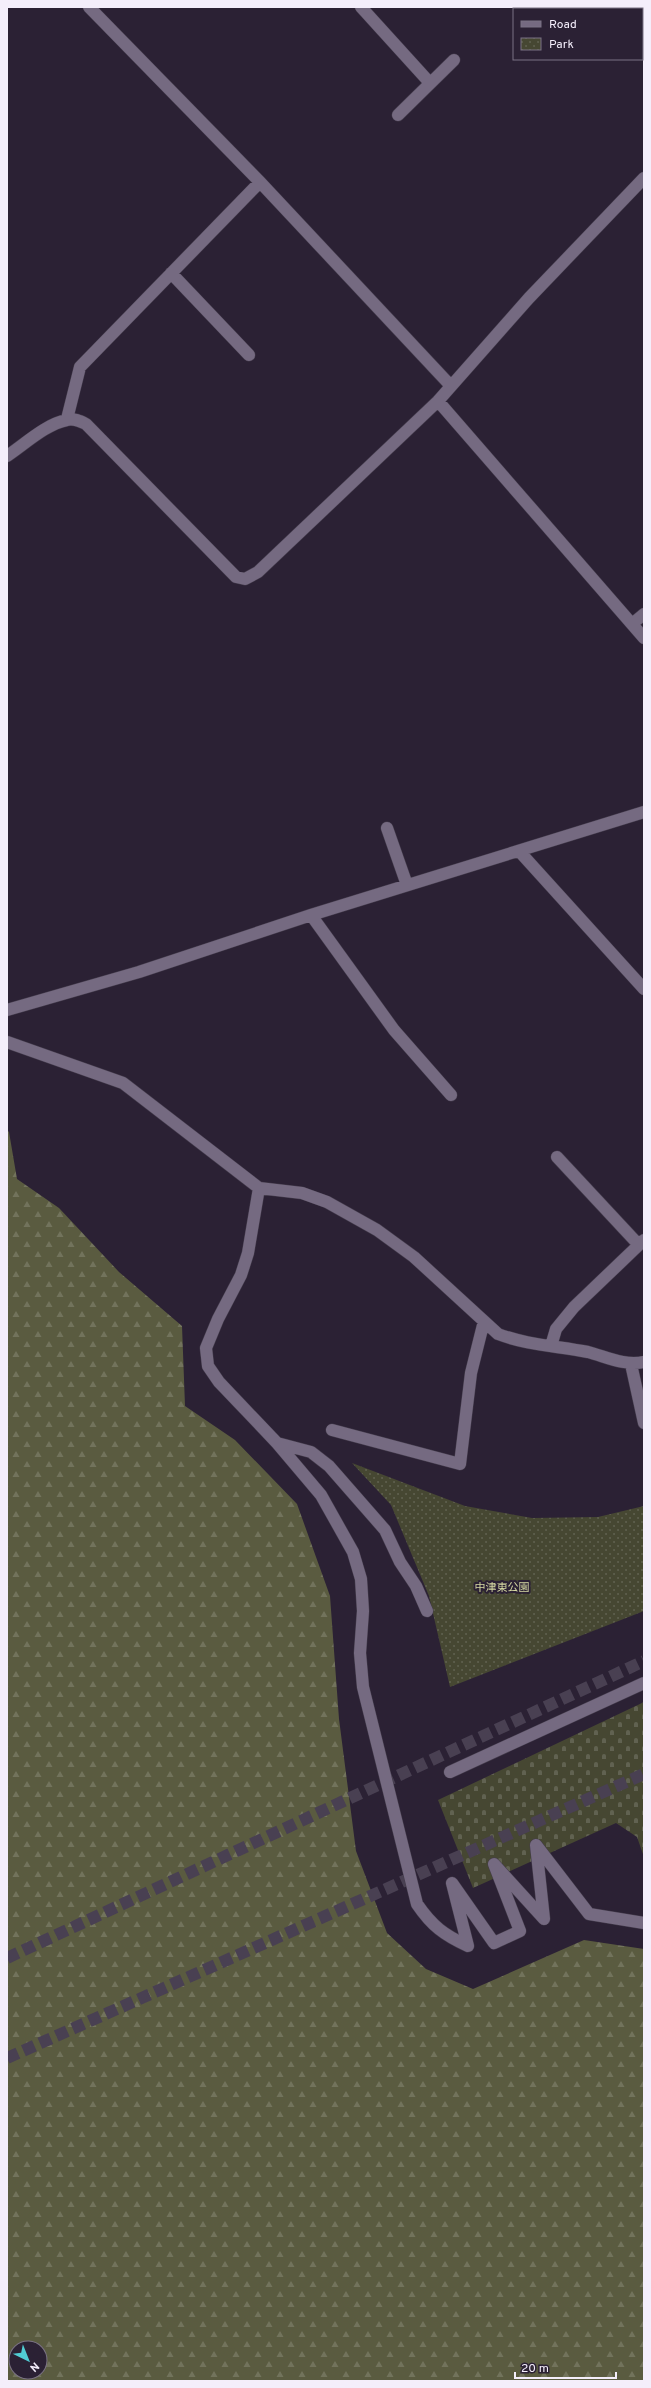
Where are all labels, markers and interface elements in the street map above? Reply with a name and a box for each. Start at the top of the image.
legend [513,8,643,60]
text: Road [549,17,577,33]
text: Park [549,37,574,53]
park label: 中津東公園 [475,1581,530,1595]
north arrow [8,2340,48,2380]
scale bar [515,2354,616,2380]
text: N [26,2359,42,2374]
text: 20 m [521,2361,549,2377]

